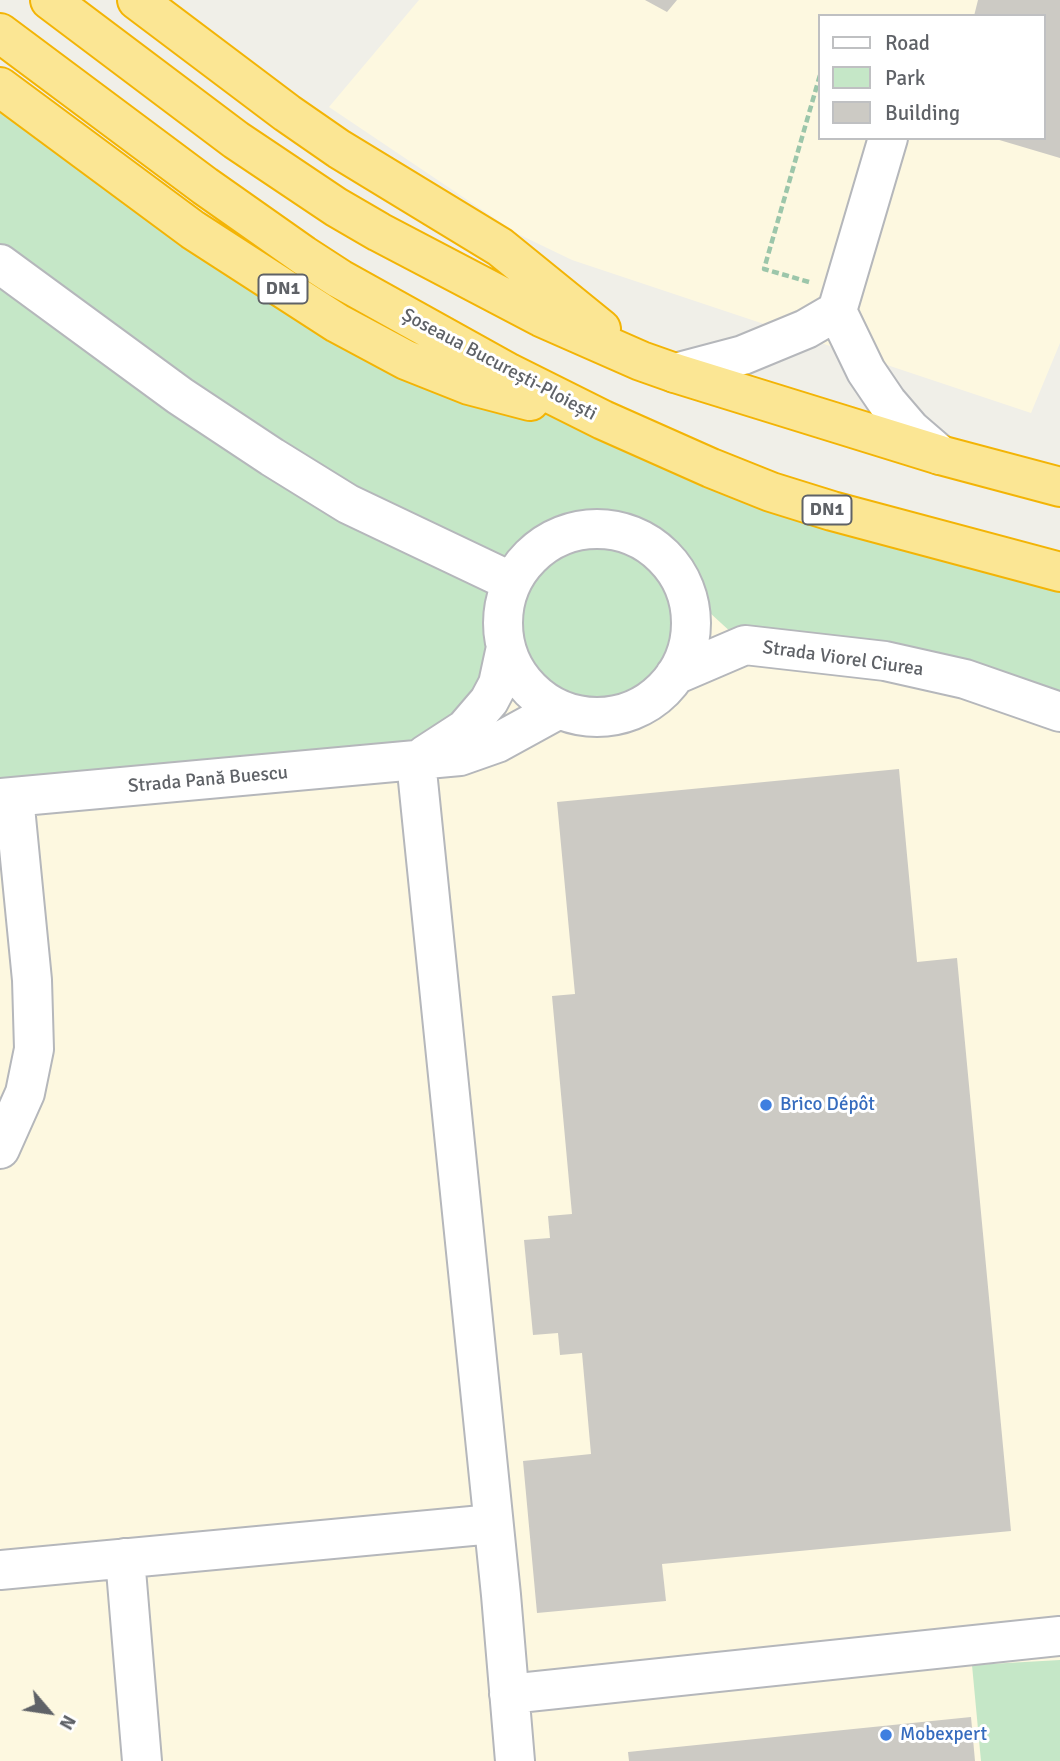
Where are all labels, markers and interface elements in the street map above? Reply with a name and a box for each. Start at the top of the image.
legend [818,14,1046,140]
text: Road [885,30,930,56]
text: Park [885,65,925,91]
text: Building [885,100,960,126]
road number: DN1 [258,274,308,304]
street label: Șoseaua București-Ploiești [398,304,600,426]
road number: DN1 [802,496,852,524]
street label: Strada Viorel Ciurea [761,636,925,682]
street label: Strada Pană Buescu [127,762,289,798]
place label: Brico Dépôt [780,1094,875,1116]
marker: Brico Dépôt [758,1097,774,1113]
north arrow [14,1677,84,1747]
text: N [54,1711,81,1734]
place label: Mobexpert [900,1724,987,1746]
marker: Mobexpert [878,1727,894,1743]

